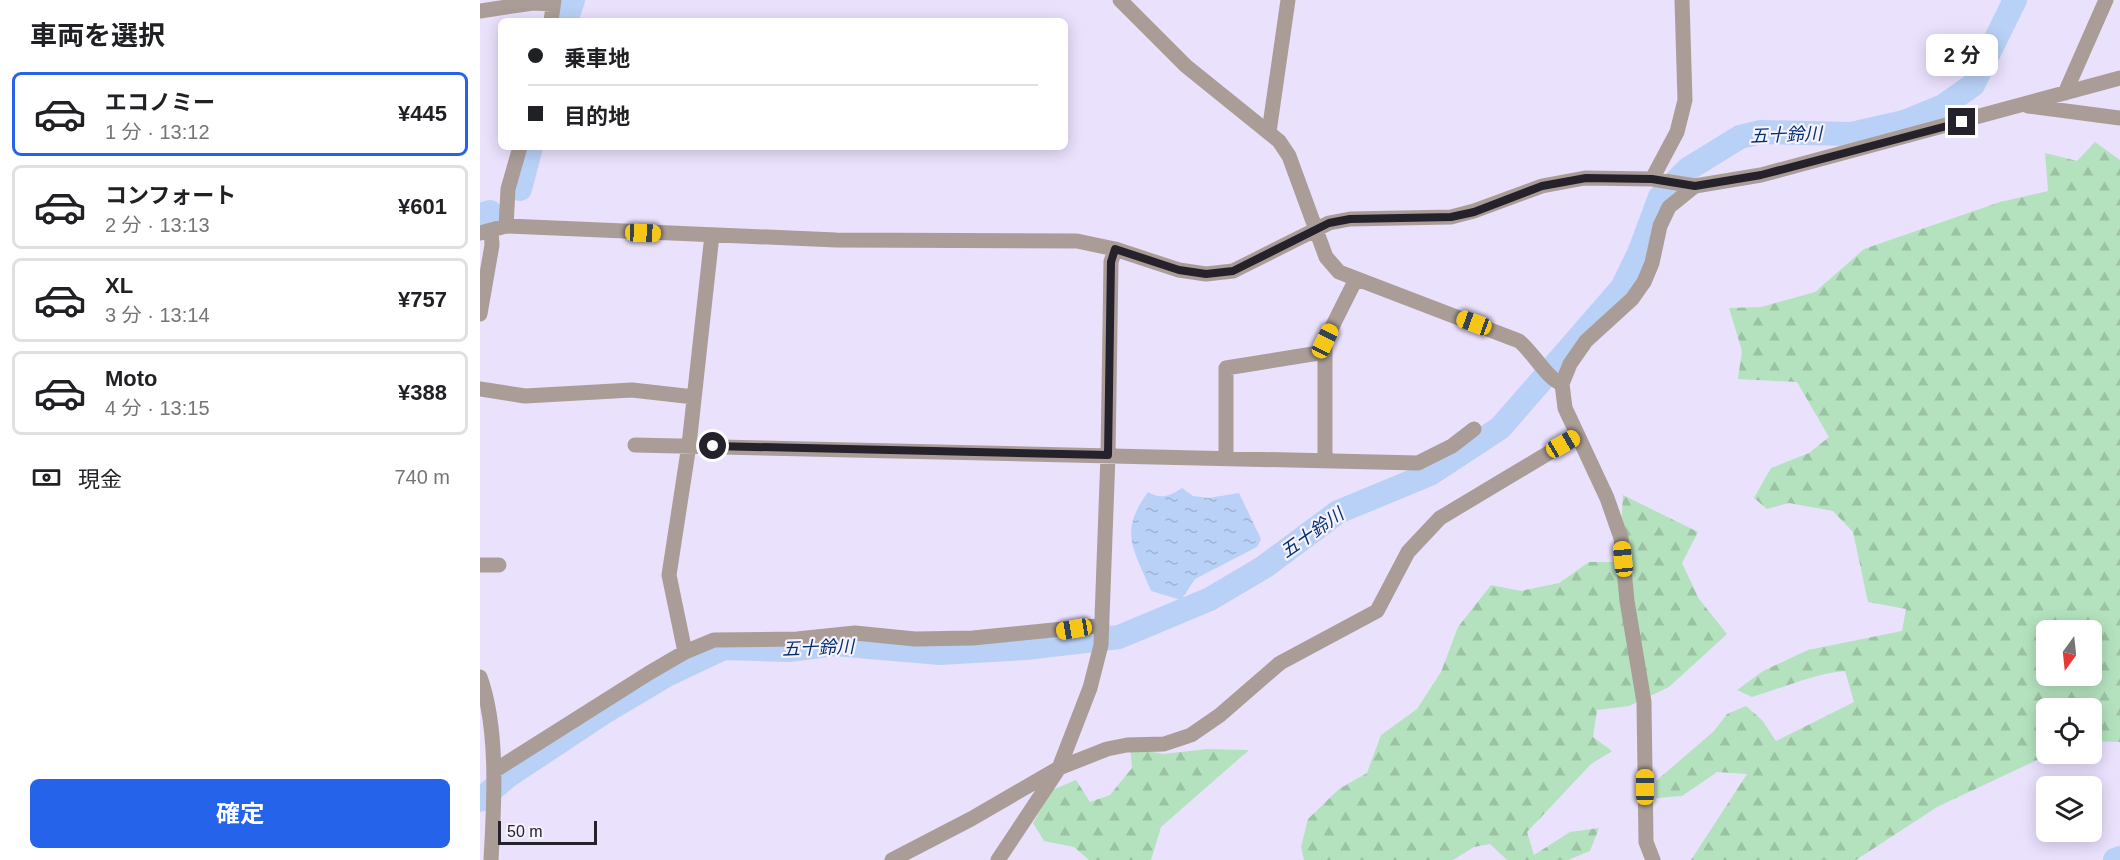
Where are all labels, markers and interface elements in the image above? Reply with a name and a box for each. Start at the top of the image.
text: 車両を選択 [30,21,165,51]
callout: 2 分 [1926,35,1998,77]
text: 2 分 [1944,44,1980,66]
text: 乗車地 [564,46,630,71]
icon: car [33,87,87,141]
text: エコノミー [105,90,215,115]
text: ¥445 [398,101,447,126]
text: 目的地 [564,104,630,129]
route end [1948,108,1975,135]
text: 1 分 · 13:12 [105,121,210,143]
water label: 五十鈴川 [1750,124,1824,146]
icon: car [33,180,87,234]
text: コンフォート [105,183,236,208]
text: ¥601 [398,194,447,219]
text: 2 分 · 13:13 [105,214,210,236]
car [625,223,661,243]
icon: car [33,273,87,327]
text: XL [105,273,133,298]
text: ¥757 [398,287,447,312]
text: 3 分 · 13:14 [105,304,210,326]
car [1454,308,1494,338]
car [1309,321,1341,361]
icon: car [33,366,87,420]
text: Moto [105,366,158,391]
text: ¥388 [398,380,447,405]
text: 4 分 · 13:15 [105,397,210,419]
car [1543,427,1583,461]
route start [699,432,726,459]
icon: cash [30,461,63,494]
text: 740 m [394,466,450,488]
text: 現金 [78,467,122,492]
water label: 五十鈴川 [1277,503,1349,562]
car [1612,540,1634,578]
car [1055,617,1093,641]
north arrow [2036,620,2102,686]
map controls [2036,620,2102,842]
water label: 五十鈴川 [782,637,856,659]
button: locate [2036,698,2102,764]
car [1636,769,1654,805]
button: layers [2036,776,2102,842]
button: 確定 [30,779,450,848]
scale bar [498,818,597,846]
text: 50 m [507,823,543,840]

